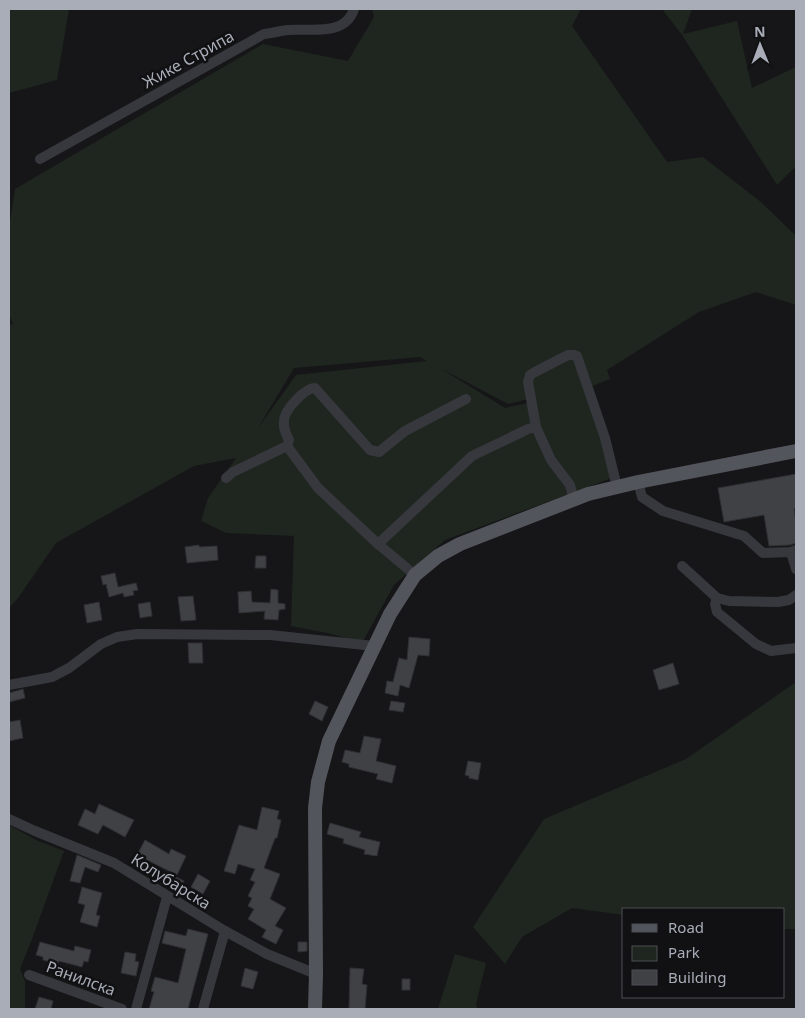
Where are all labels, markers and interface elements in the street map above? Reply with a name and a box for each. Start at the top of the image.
north arrow [735,20,785,70]
text: N [754,22,766,41]
street label: Жике Стрипа [138,25,238,93]
street label: Колубарска [127,848,215,914]
legend [622,908,785,998]
text: Road [668,917,704,937]
text: Park [668,942,700,962]
street label: Ранилска [43,955,119,1001]
text: Building [668,967,726,987]

